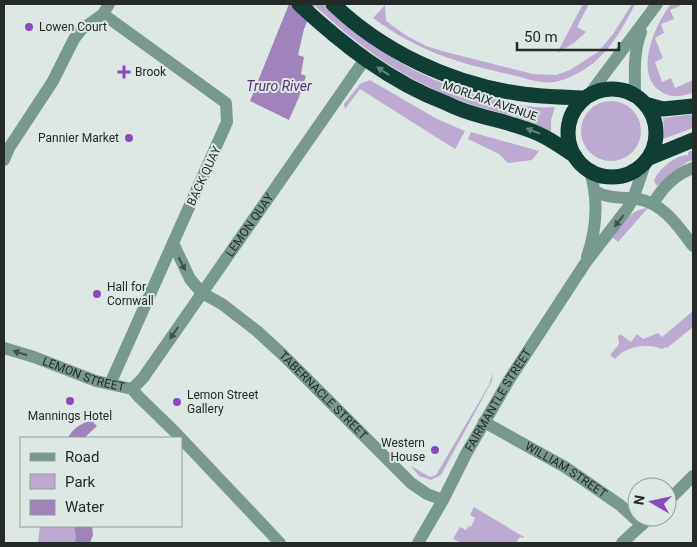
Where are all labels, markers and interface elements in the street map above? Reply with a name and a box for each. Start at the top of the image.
place label: Lowen Court [39,20,107,34]
scale bar [517,20,620,52]
marker: Lowen Court [23,21,35,33]
text: 50 m [524,28,558,46]
marker: Brook [117,65,131,79]
place label: Brook [135,65,167,79]
one-way arrow [376,66,390,75]
water label: Truro River [246,78,312,94]
street label: MORLAIX AVENUE [441,78,539,124]
one-way arrow [526,127,540,135]
place label: Pannier Market [38,131,119,145]
marker: Pannier Market [123,132,135,144]
street label: BACK QUAY [184,143,224,208]
street label: LEMON QUAY [223,190,277,259]
one-way arrow [613,214,624,227]
one-way arrow [178,257,186,271]
place label: Hall for Cornwall [107,280,154,308]
marker: Hall for Cornwall [91,288,103,300]
one-way arrow [169,326,179,340]
street label: FAIRMANTLE STREET [462,346,534,454]
one-way arrow [12,348,27,356]
street label: TABERNACLE STREET [276,348,370,442]
street label: LEMON STREET [40,354,126,394]
place label: Lemon Street Gallery [187,388,259,416]
marker: Mannings Hotel [64,395,76,407]
marker: Lemon Street Gallery [171,396,183,408]
place label: Mannings Hotel [28,409,112,423]
place label: Western House [381,436,425,464]
legend [20,437,182,527]
street label: WILLIAM STREET [522,439,610,501]
marker: Western House [429,444,441,456]
text: Road [65,448,99,466]
text: Park [65,473,96,491]
north arrow [627,477,677,527]
text: N [630,494,648,506]
text: Water [65,498,104,516]

